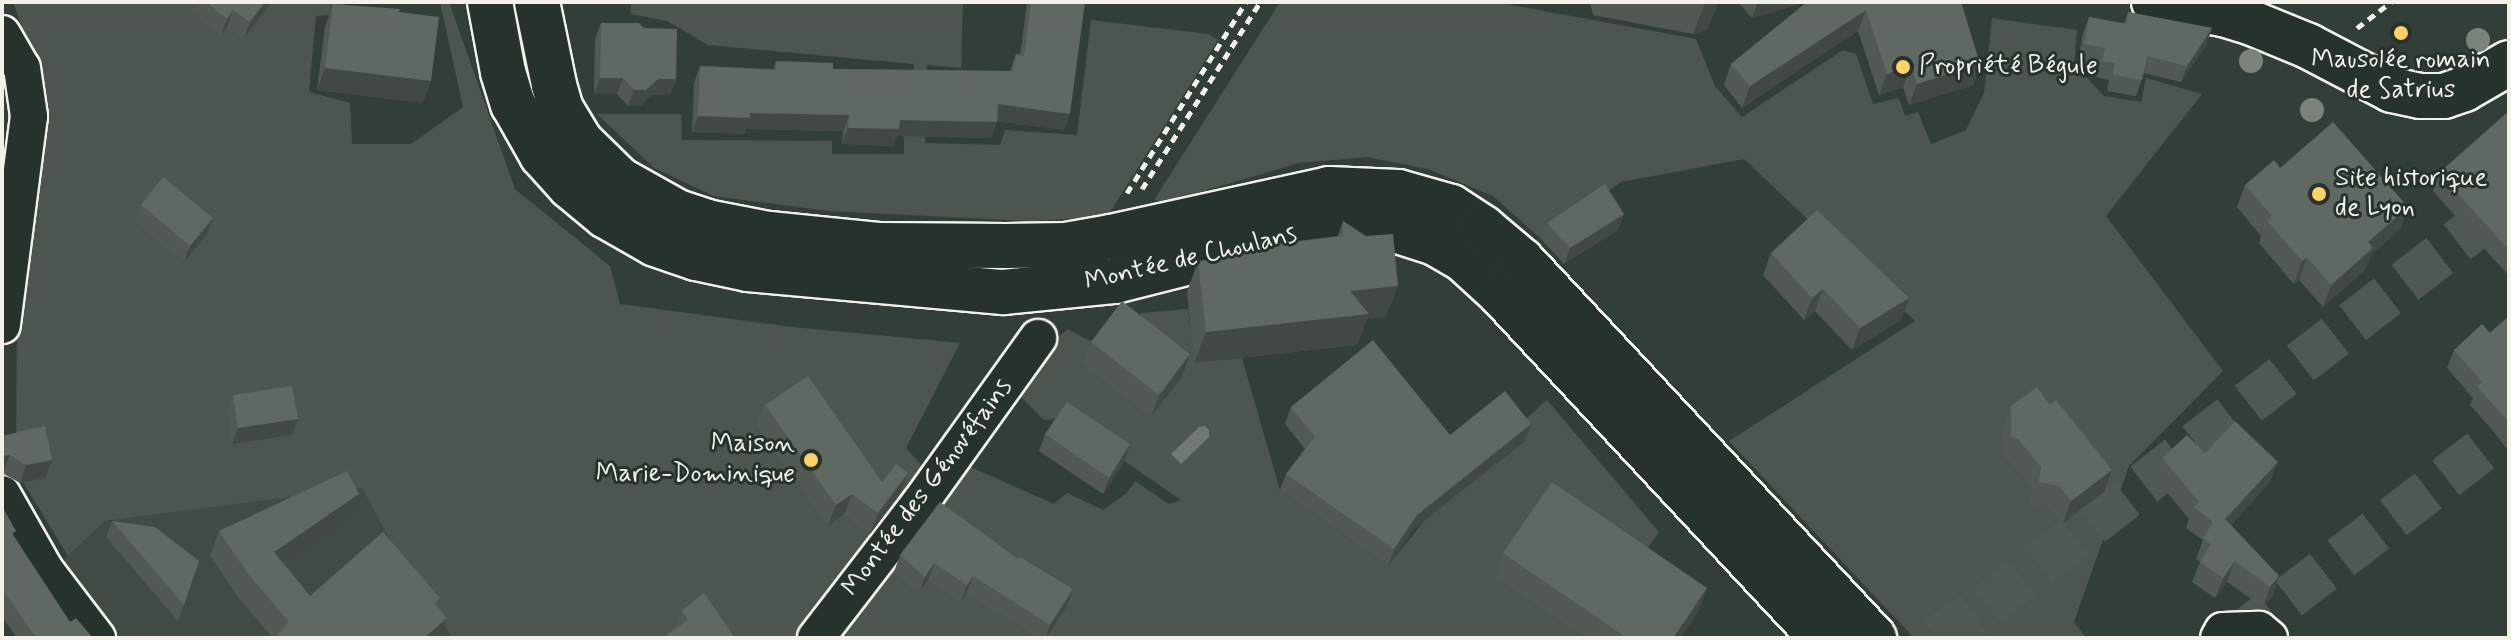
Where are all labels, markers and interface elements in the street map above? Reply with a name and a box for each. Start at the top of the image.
marker: Mausolée romain de Satrius [2392,24,2410,42]
place label: Mausolée romain de Satrius [2311,45,2491,106]
place label: Propriété Bégule [1919,51,2098,83]
marker: Propriété Bégule [1894,58,1912,76]
place label: Site historique de Lyon [2335,163,2488,224]
marker: Site historique de Lyon [2310,185,2328,203]
street label: Montée de Choulans [1080,219,1302,299]
street label: Montée des Génovéfains [836,373,1020,603]
place label: Maison Marie-Dominique [596,429,795,490]
marker: Maison Marie-Dominique [802,451,820,469]

